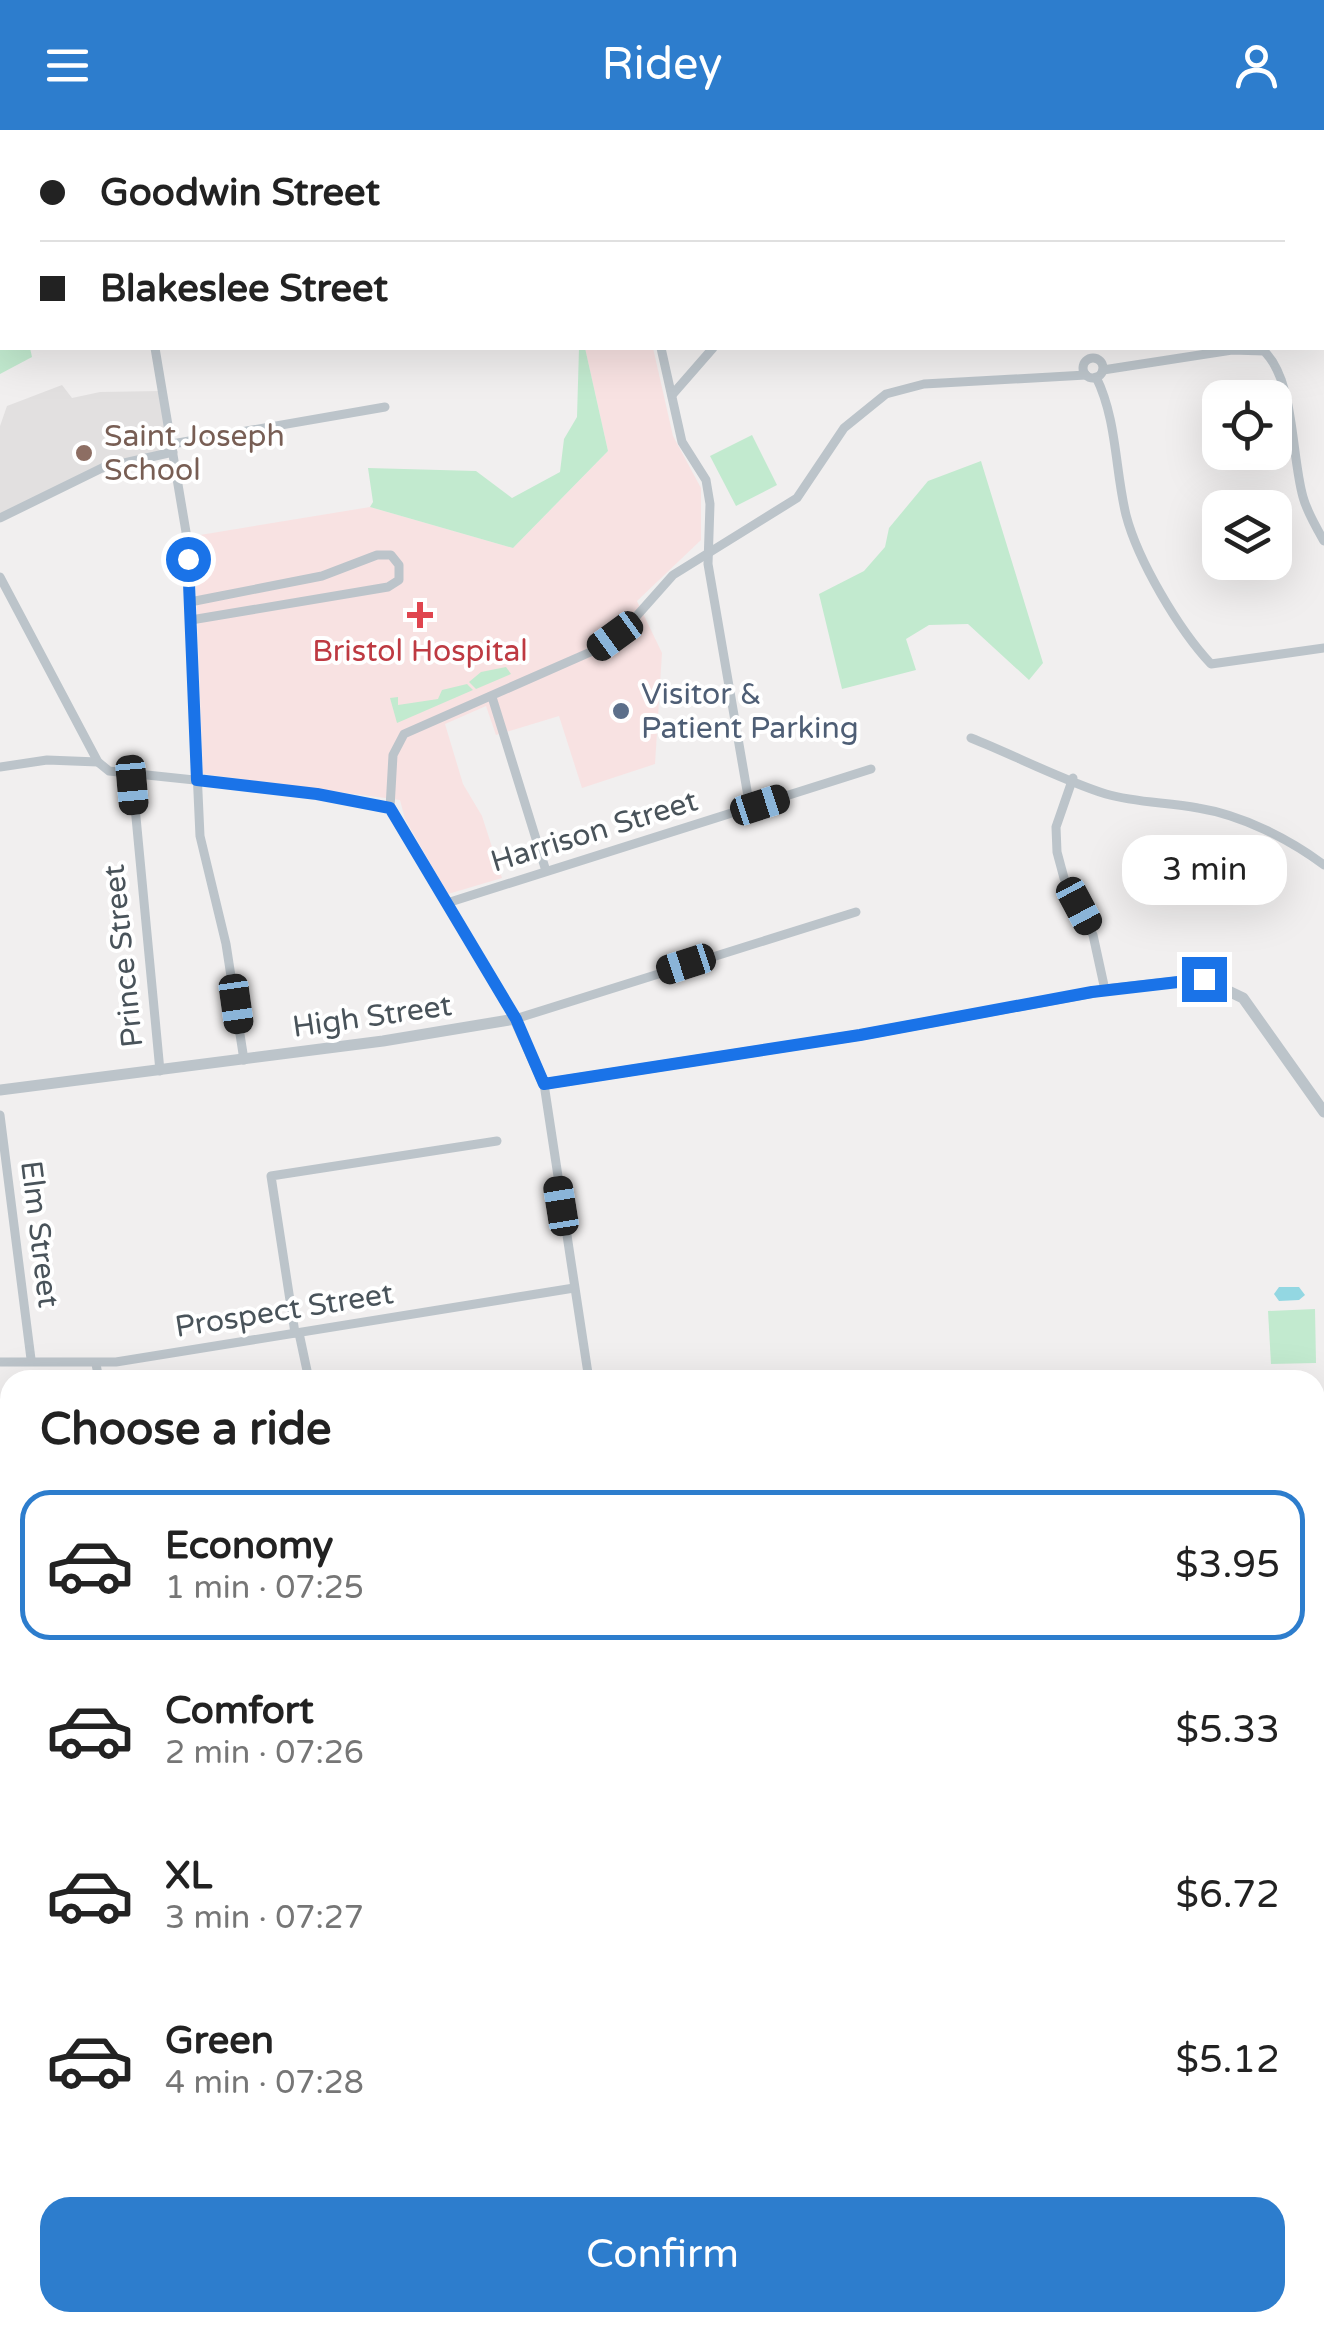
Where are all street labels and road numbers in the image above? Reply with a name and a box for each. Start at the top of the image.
street label: Harrison Street [486,782,702,881]
street label: Prince Street [96,863,151,1049]
street label: High Street [290,987,454,1046]
street label: Elm Street [12,1159,67,1310]
street label: Prospect Street [172,1275,396,1346]

